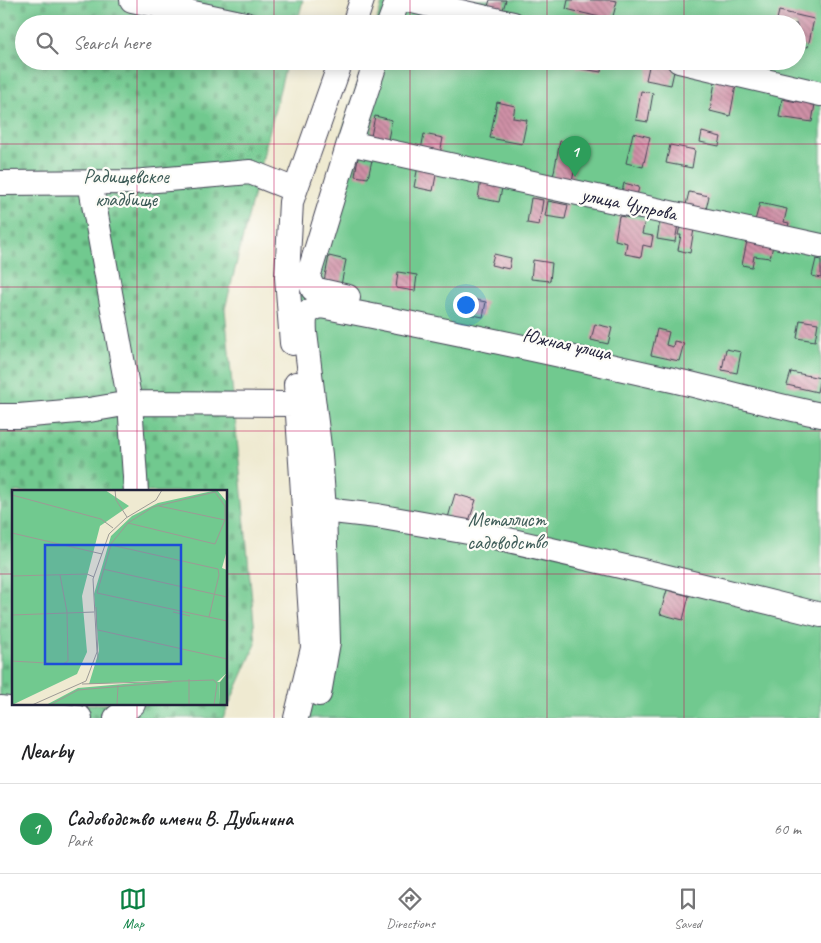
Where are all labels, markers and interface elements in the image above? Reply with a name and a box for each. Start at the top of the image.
search box [15,15,806,70]
icon: search [33,29,61,57]
text: Search here [73,31,150,55]
pin: 1 [559,136,591,177]
park label: Радищевское кладбище [83,164,170,212]
street label: улица Чупрова [578,182,681,227]
your location [453,292,479,318]
street label: Южная улица [520,322,615,366]
inset map [12,490,228,706]
park label: Металлист садоводство [467,507,548,555]
text: Nearby [20,738,73,764]
text: Садоводство имени В. Дубинина [67,807,293,831]
text: 1 [32,819,40,839]
text: 60 m [774,819,801,839]
text: Park [67,831,92,851]
tab: Map [119,885,147,932]
tab: Directions [386,885,435,932]
tab: Saved [674,885,702,932]

